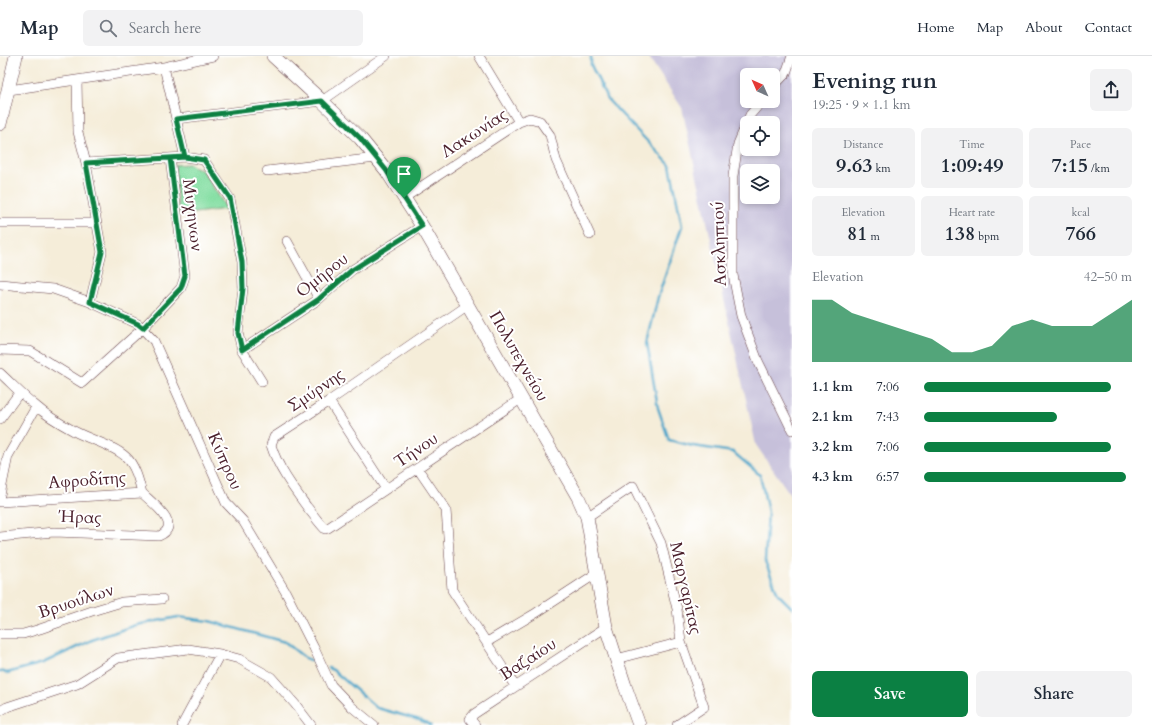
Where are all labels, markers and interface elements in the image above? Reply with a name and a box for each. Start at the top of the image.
search box [83,10,363,46]
text: Map [20,15,59,41]
icon: search [97,17,119,39]
text: Search here [129,18,201,38]
text: Home [917,18,955,37]
text: Map [977,18,1003,37]
text: About [1025,18,1062,37]
text: Contact [1084,18,1132,37]
text: Evening run [812,66,937,96]
north arrow [740,68,780,108]
map controls [740,68,780,204]
button: share [1090,69,1132,111]
text: 19:25 · 9 × 1.1 km [812,96,911,114]
street label: Λακωνίας [436,103,512,163]
button: locate [740,116,780,156]
text: Distance [843,137,883,152]
text: Time [959,137,985,152]
text: Pace [1070,137,1091,152]
text: 9.63 [836,152,873,179]
text: 1:09:49 [941,152,1003,179]
text: 7:15 [1052,152,1088,179]
pin [387,157,421,198]
text: km [873,161,891,176]
text: /km [1088,161,1110,176]
icon: arrive [393,163,415,185]
button: layers [740,164,780,204]
street label: Μυχηνων [177,178,209,252]
street label: Ασκληπιού [706,201,732,287]
text: Elevation [841,205,885,220]
text: Heart rate [949,205,995,220]
text: kcal [1071,205,1090,220]
text: 81 [847,220,867,247]
text: 138 [945,220,975,247]
text: 766 [1065,220,1096,247]
text: m [867,229,880,244]
text: bpm [975,229,999,244]
street label: Ομήρου [291,247,353,303]
text: Elevation [812,268,864,286]
text: 42–50 m [1084,268,1132,286]
street label: Πολυτεχνείου [484,306,554,406]
street label: Σμύρνης [283,363,349,417]
text: 1.1 km [812,378,853,396]
text: 7:06 [876,378,899,396]
text: 2.1 km [812,408,853,426]
text: 7:43 [876,408,899,426]
street label: Τήνου [389,427,443,473]
street label: Κύπρου [202,429,248,493]
text: 3.2 km [812,438,853,456]
text: 7:06 [876,438,899,456]
street label: Αφροδίτης [47,466,127,494]
text: 4.3 km [812,468,853,486]
text: 6:57 [876,468,899,486]
street label: Ήρας [58,505,102,529]
street label: Μαργαρίτας [664,539,708,637]
street label: Βρυούλων [35,578,117,624]
street label: Βαζαίου [495,632,561,686]
button: Save [812,671,968,717]
button: Share [976,671,1132,717]

